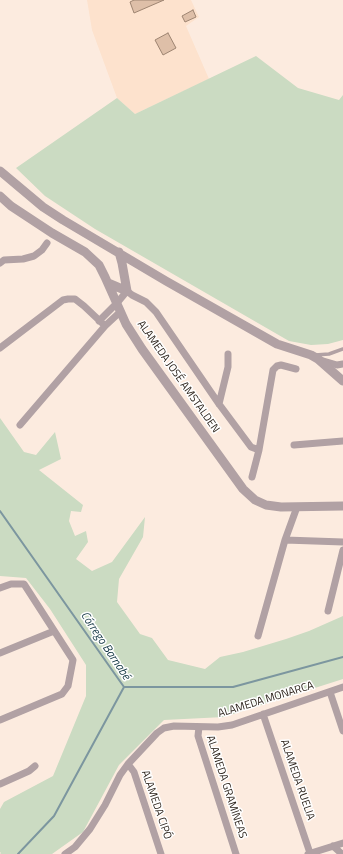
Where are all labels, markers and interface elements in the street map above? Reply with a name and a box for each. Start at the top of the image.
street label: ALAMEDA JOSÉ AMSTALDEN [134,318,222,436]
water label: Córrego Barnabé [77,609,133,683]
street label: ALAMEDA MONARCA [217,679,315,721]
street label: ALAMEDA GRAMÍNEAS [203,734,249,840]
street label: ALAMEDA RUELIA [277,738,317,822]
street label: ALAMEDA CIPÓ [138,769,174,841]

